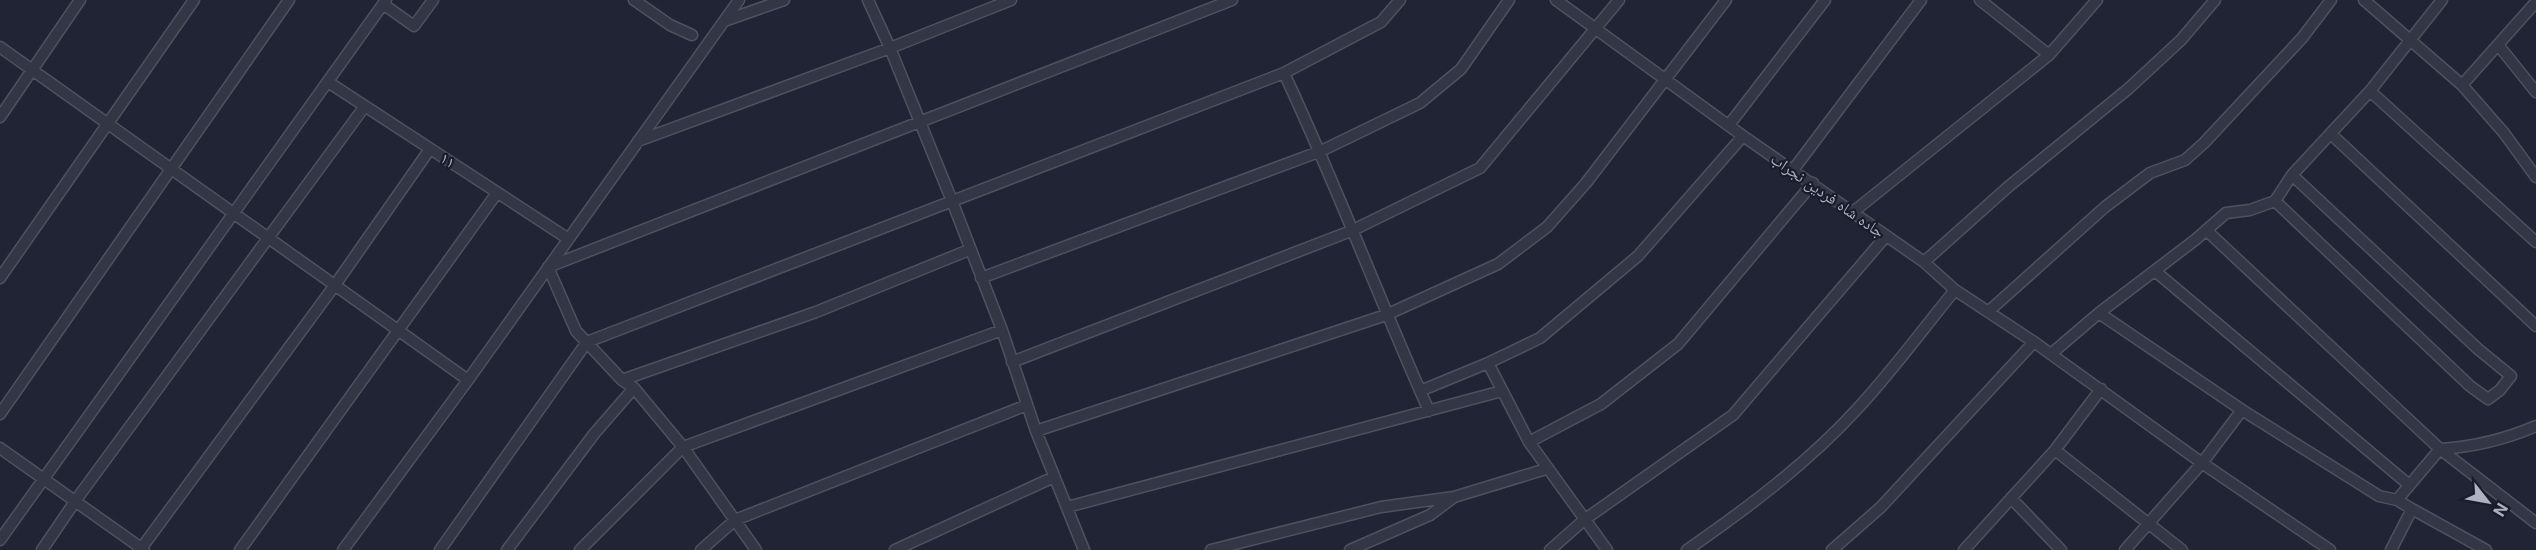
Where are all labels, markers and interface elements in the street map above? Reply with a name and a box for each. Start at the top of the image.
street label: ۱۱ [437,148,459,172]
street label: جاده شاه فردین نجراب [1767,148,1889,243]
north arrow [2458,472,2518,532]
text: N [2489,499,2513,520]

